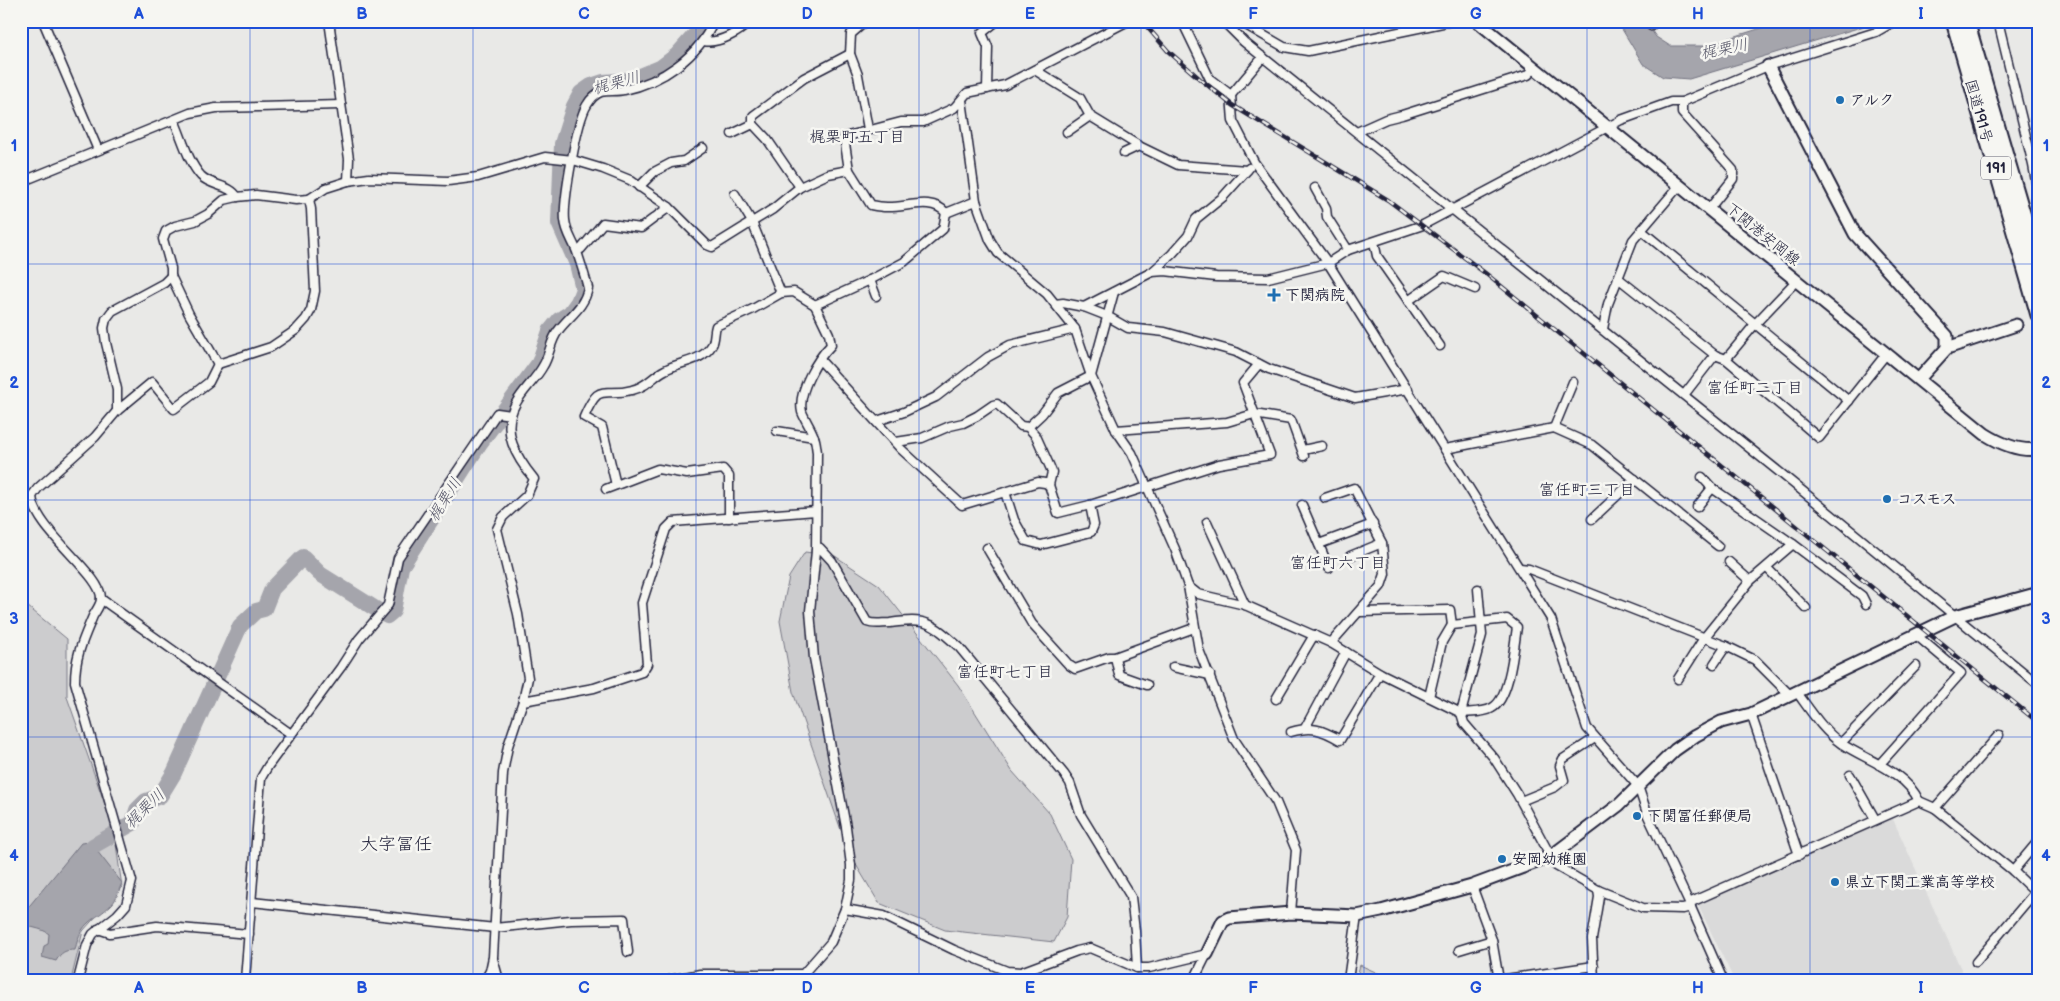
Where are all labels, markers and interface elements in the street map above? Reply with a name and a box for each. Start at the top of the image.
text: A [133,5,144,24]
text: B [356,5,368,24]
text: C [578,5,590,24]
text: D [801,5,813,24]
text: E [1025,5,1035,24]
text: F [1248,5,1258,24]
text: G [1470,5,1482,24]
text: H [1692,5,1704,24]
text: I [1918,5,1924,24]
water label: 梶栗川 [1699,36,1750,63]
water label: 梶栗川 [591,68,642,99]
street label: 国道191号 [1960,77,1997,145]
place label: アルク [1850,91,1894,110]
marker: アルク [1834,94,1846,106]
district label: 梶栗町五丁目 [809,128,905,147]
text: 1 [11,137,17,156]
text: 1 [2043,137,2049,156]
road number: 191 [1981,156,2011,180]
street label: 下関港安岡線 [1722,199,1804,270]
place label: 下関病院 [1285,286,1345,305]
marker: 下関病院 [1267,288,1281,302]
text: 2 [9,374,19,393]
text: 2 [2041,374,2051,393]
district label: 富任町二丁目 [1707,379,1803,398]
water label: 梶栗川 [424,474,466,525]
district label: 富任町三丁目 [1539,481,1635,500]
place label: コスモス [1897,490,1956,509]
marker: コスモス [1881,493,1893,505]
district label: 富任町六丁目 [1290,554,1386,573]
text: 3 [9,610,19,629]
text: 3 [2041,610,2051,629]
district label: 富任町七丁目 [957,663,1053,682]
water label: 梶栗川 [121,786,169,833]
place label: 下関冨任郵便局 [1647,807,1752,826]
marker: 下関冨任郵便局 [1631,810,1643,822]
district label: 大字冨任 [360,834,432,855]
text: 4 [9,847,19,866]
text: 4 [2041,847,2051,866]
place label: 安岡幼稚園 [1512,850,1587,869]
marker: 安岡幼稚園 [1496,853,1508,865]
place label: 県立下関工業高等学校 [1845,873,1995,892]
marker: 県立下関工業高等学校 [1829,876,1841,888]
text: A [133,979,144,998]
text: B [356,979,368,998]
text: C [578,979,590,998]
text: D [801,979,813,998]
text: E [1025,979,1035,998]
text: F [1248,979,1258,998]
text: G [1470,979,1482,998]
text: H [1692,979,1704,998]
text: I [1918,979,1924,998]

